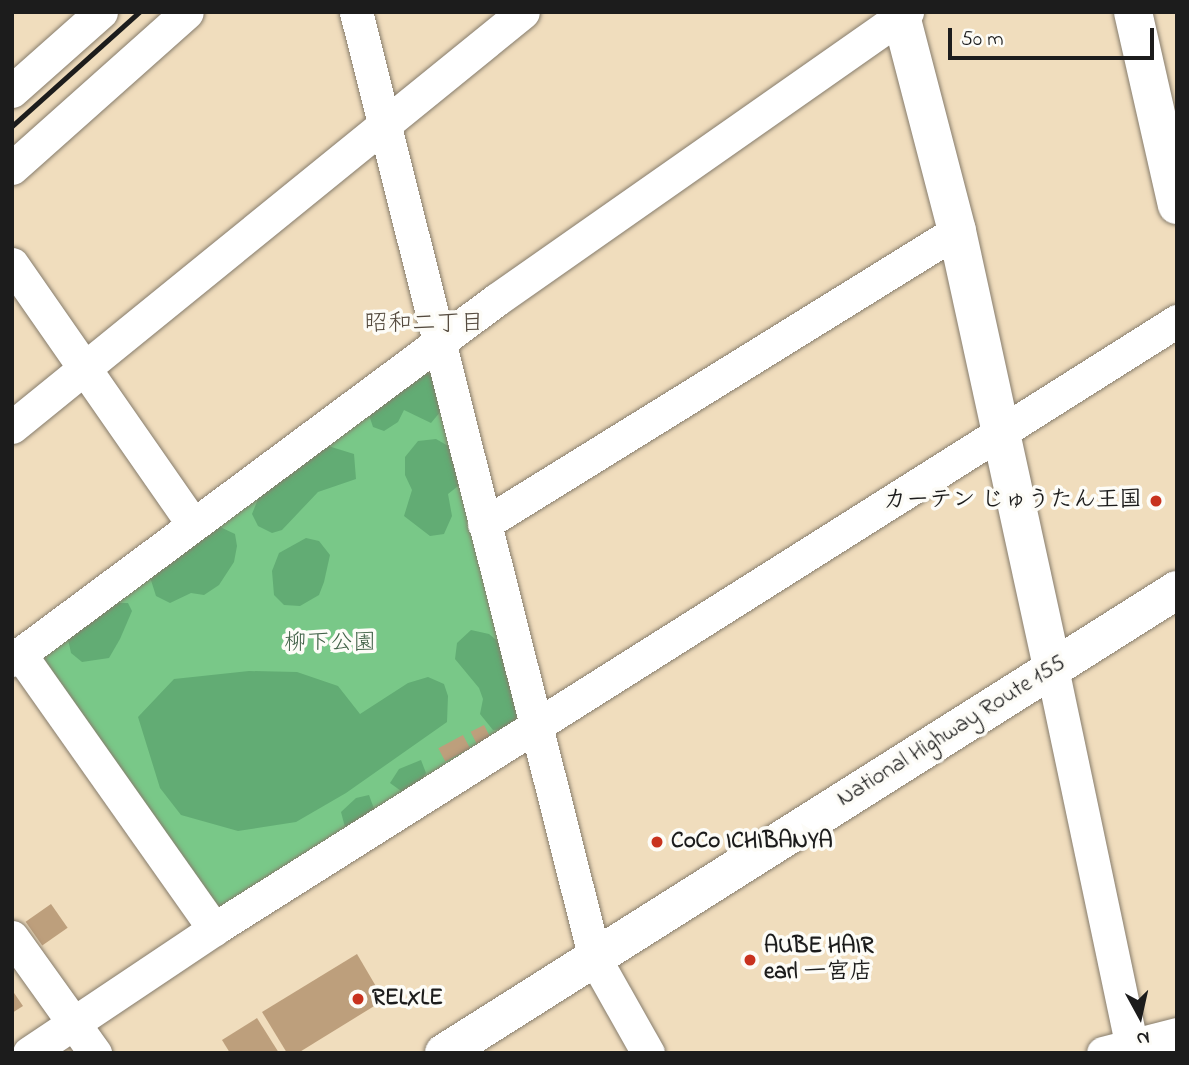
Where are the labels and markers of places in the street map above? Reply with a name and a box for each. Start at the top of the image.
place label: カーテン じゅうたん王国 [883,487,1142,515]
marker: カーテン じゅうたん王国 [1148,493,1164,509]
place label: CoCo ICHIBANYA [671,828,833,856]
marker: CoCo ICHIBANYA [649,834,665,850]
place label: AUBE HAIR earl 一宮店 [764,933,874,987]
marker: AUBE HAIR earl 一宮店 [742,952,758,968]
place label: RELXLE [372,985,443,1013]
marker: RELXLE [350,991,366,1007]

